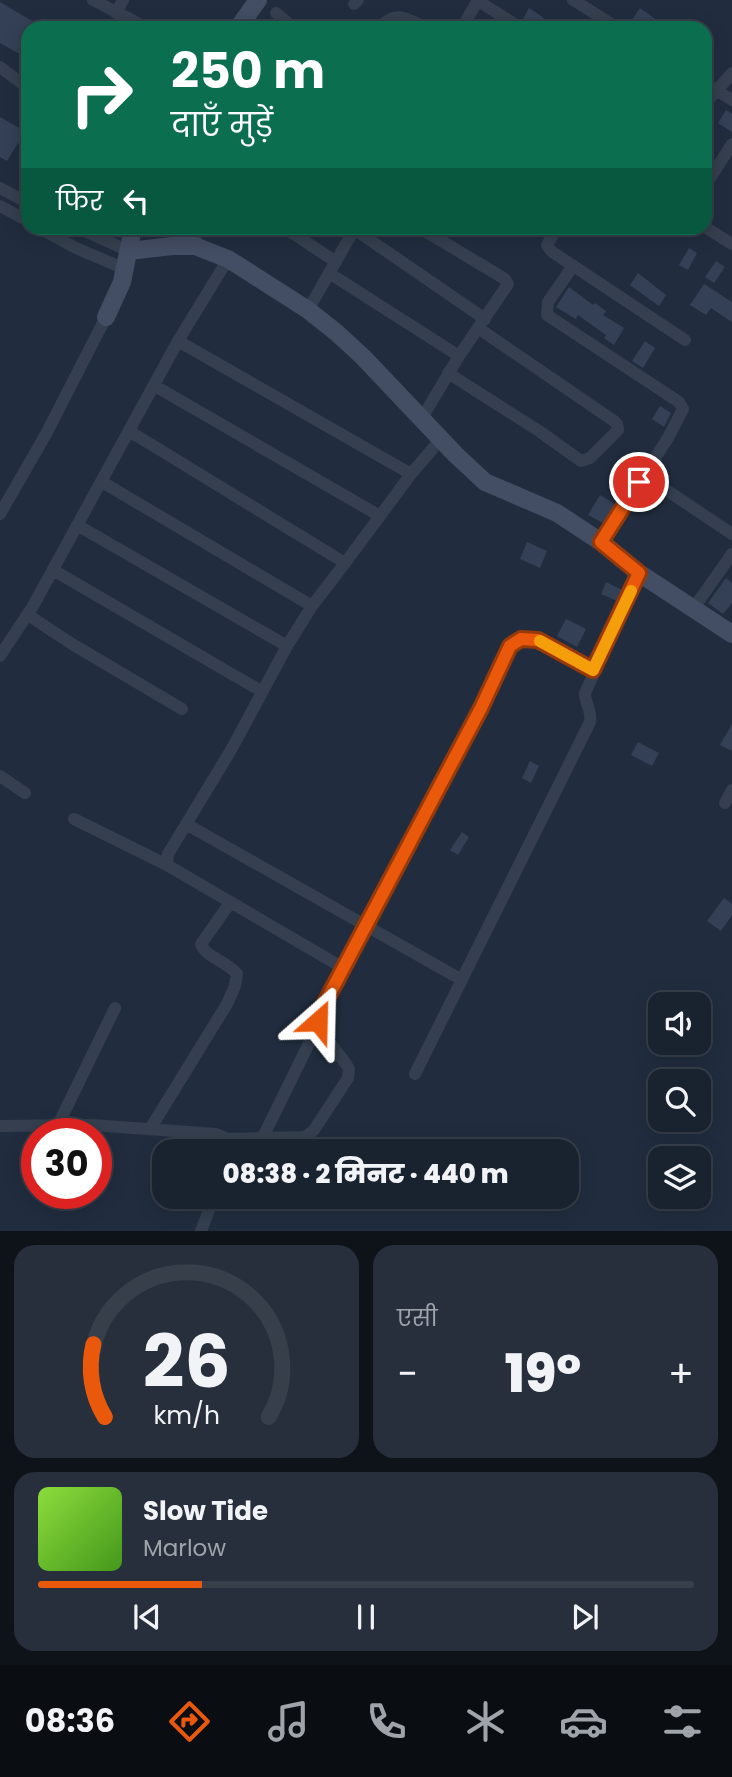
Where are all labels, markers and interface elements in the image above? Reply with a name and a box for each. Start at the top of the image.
text: 250 m [171,37,325,105]
icon: right [56,49,147,140]
text: दाएँ मुड़ें [171,102,273,147]
icon: left [117,182,155,220]
text: फिर [56,183,103,219]
pin [609,452,669,512]
icon: arrive [620,463,658,501]
position arrow [281,984,355,1058]
map controls [648,992,711,1209]
button: sound [648,992,711,1055]
button: search [648,1069,711,1132]
speed limit sign: 30 [21,1118,112,1209]
button: layers [648,1146,711,1209]
text: 08:38 · 2 मिनट · 440 m [222,1156,509,1192]
text: एसी [397,1302,438,1334]
text: 26 [143,1312,230,1413]
text: 19° [505,1337,581,1410]
text: − [397,1347,418,1400]
text: + [668,1347,694,1400]
text: km/h [153,1398,220,1433]
text: Slow Tide [143,1493,268,1529]
text: Marlow [143,1532,226,1564]
icon: previous [128,1598,166,1636]
icon: pause [347,1598,385,1636]
icon: next [566,1598,604,1636]
icon: directions [165,1697,214,1746]
icon: music [264,1697,313,1746]
icon: phone [362,1697,411,1746]
icon: climate [461,1697,510,1746]
icon: car [559,1697,608,1746]
icon: filters [658,1697,707,1746]
text: 08:36 [25,1698,115,1743]

